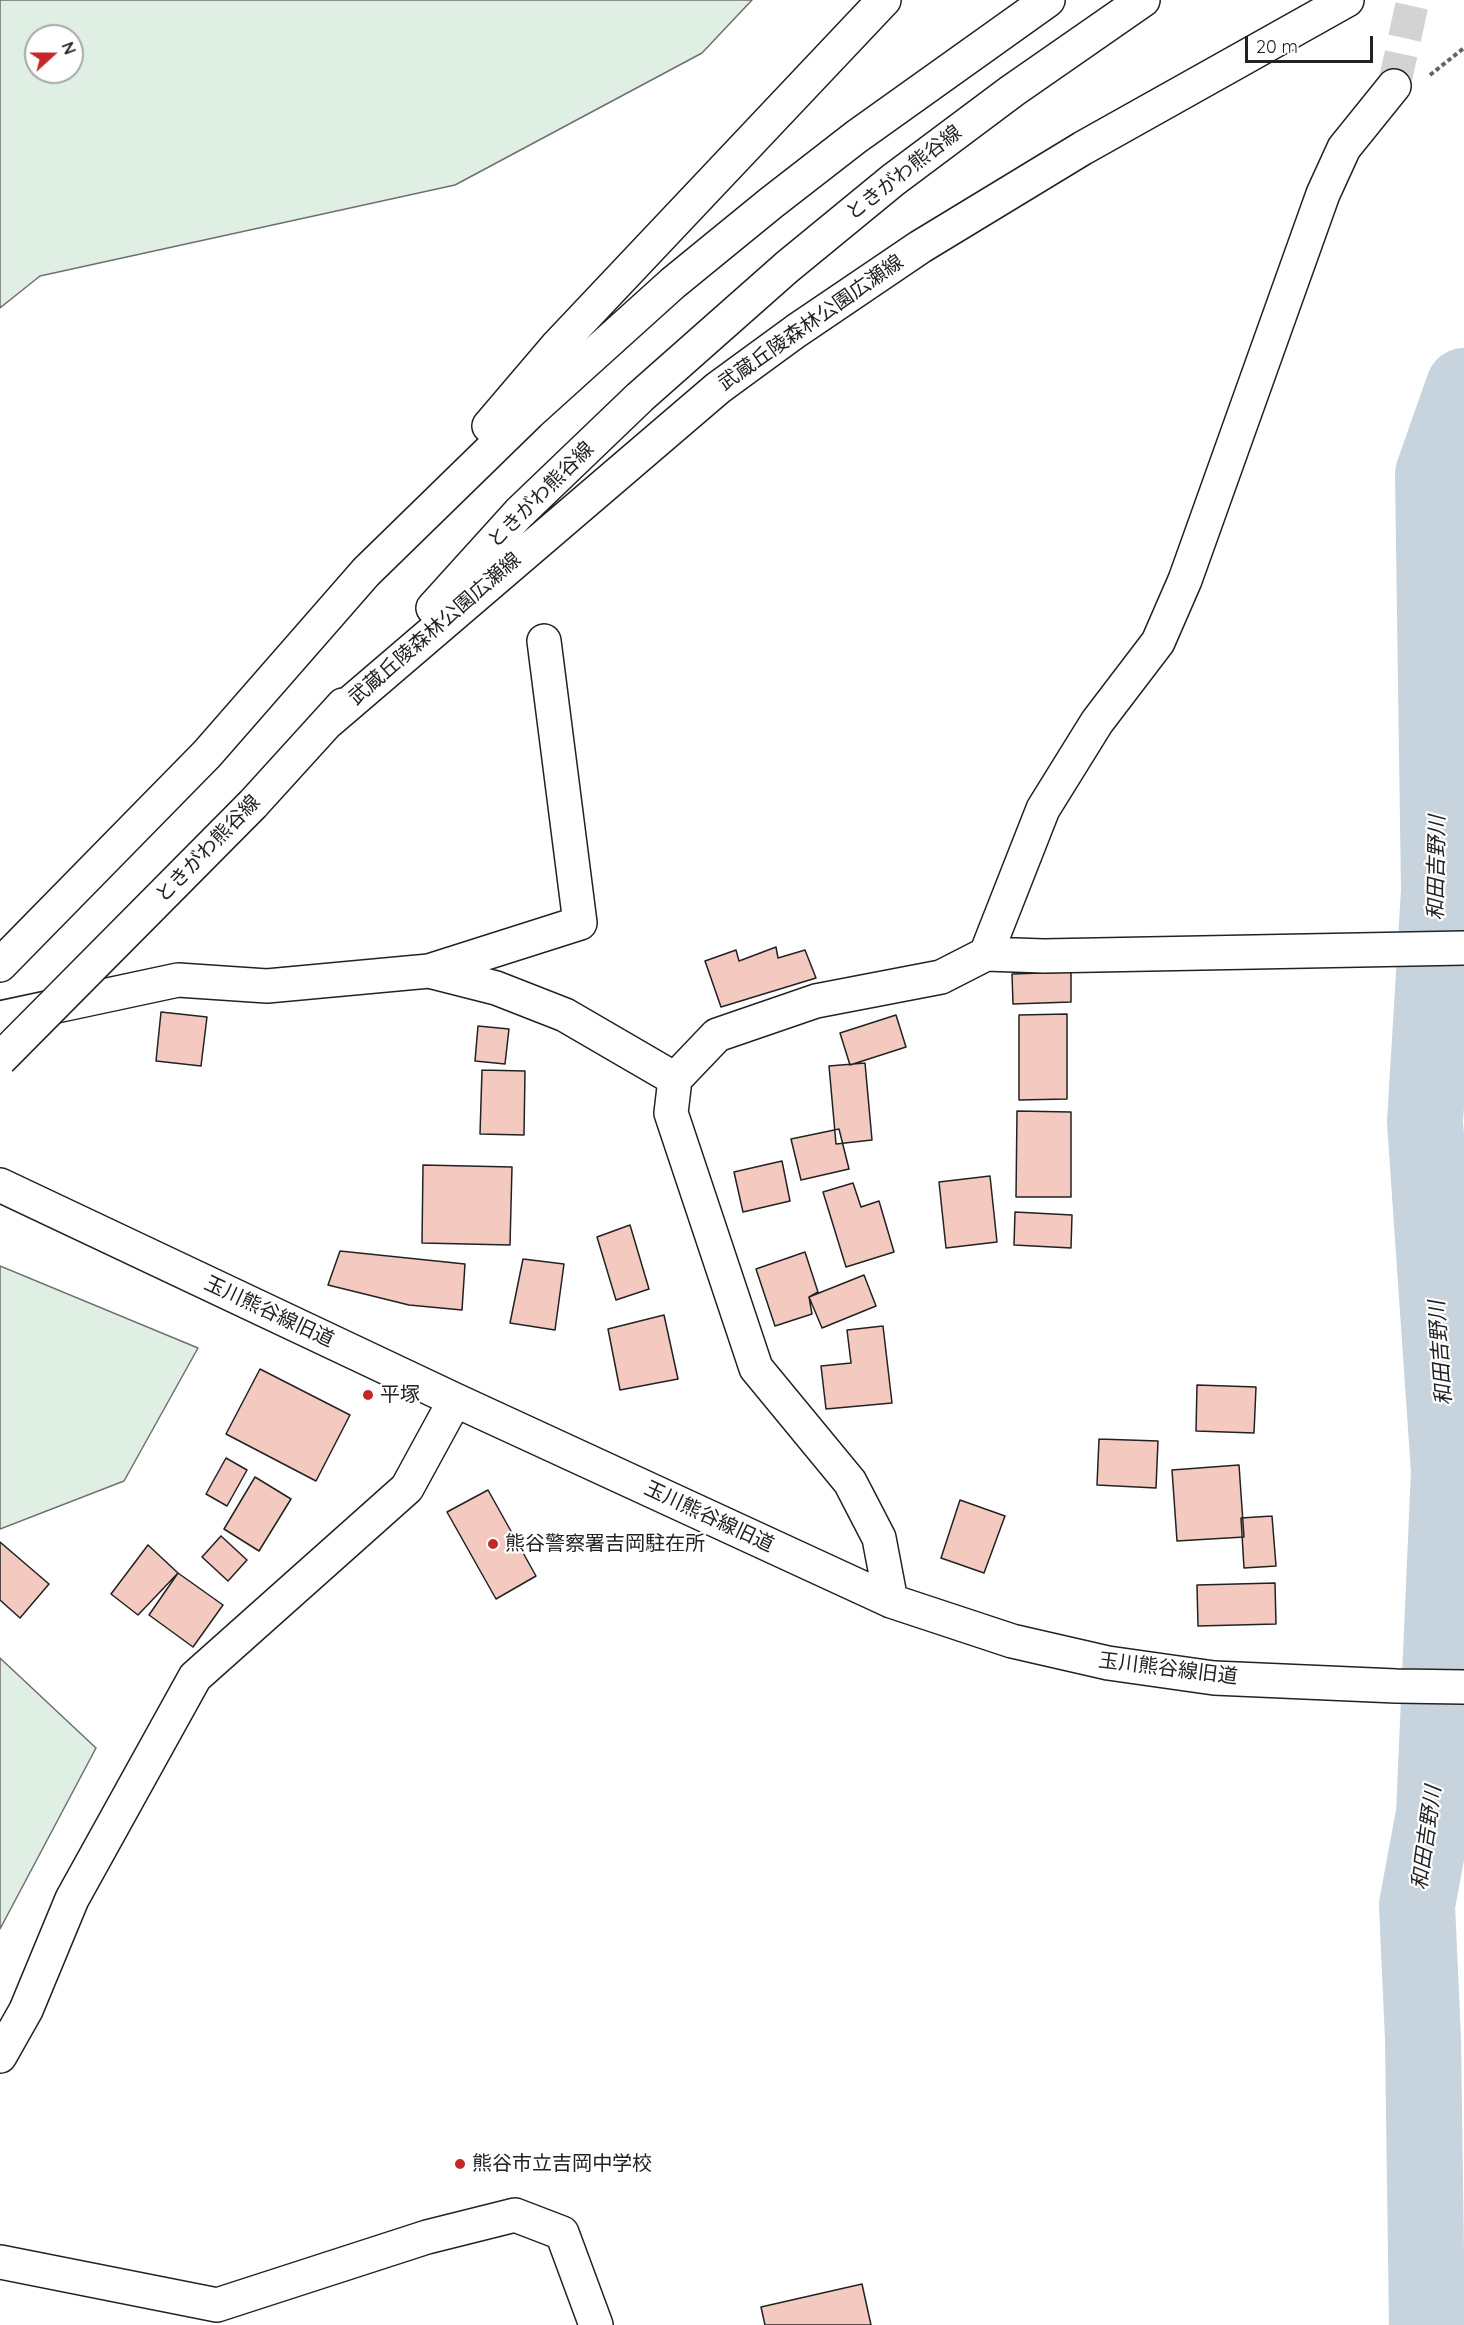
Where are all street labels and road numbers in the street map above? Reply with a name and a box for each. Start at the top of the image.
street label: ときがわ熊谷線 [841,120,967,226]
street label: 武蔵丘陵森林公園広瀬線 [714,250,908,396]
street label: ときがわ熊谷線 [483,437,599,553]
street label: 武蔵丘陵森林公園広瀬線 [344,548,526,710]
street label: ときがわ熊谷線 [151,790,265,908]
street label: 玉川熊谷線旧道 [200,1272,338,1352]
street label: 玉川熊谷線旧道 [640,1477,778,1557]
street label: 玉川熊谷線旧道 [1097,1649,1239,1689]

